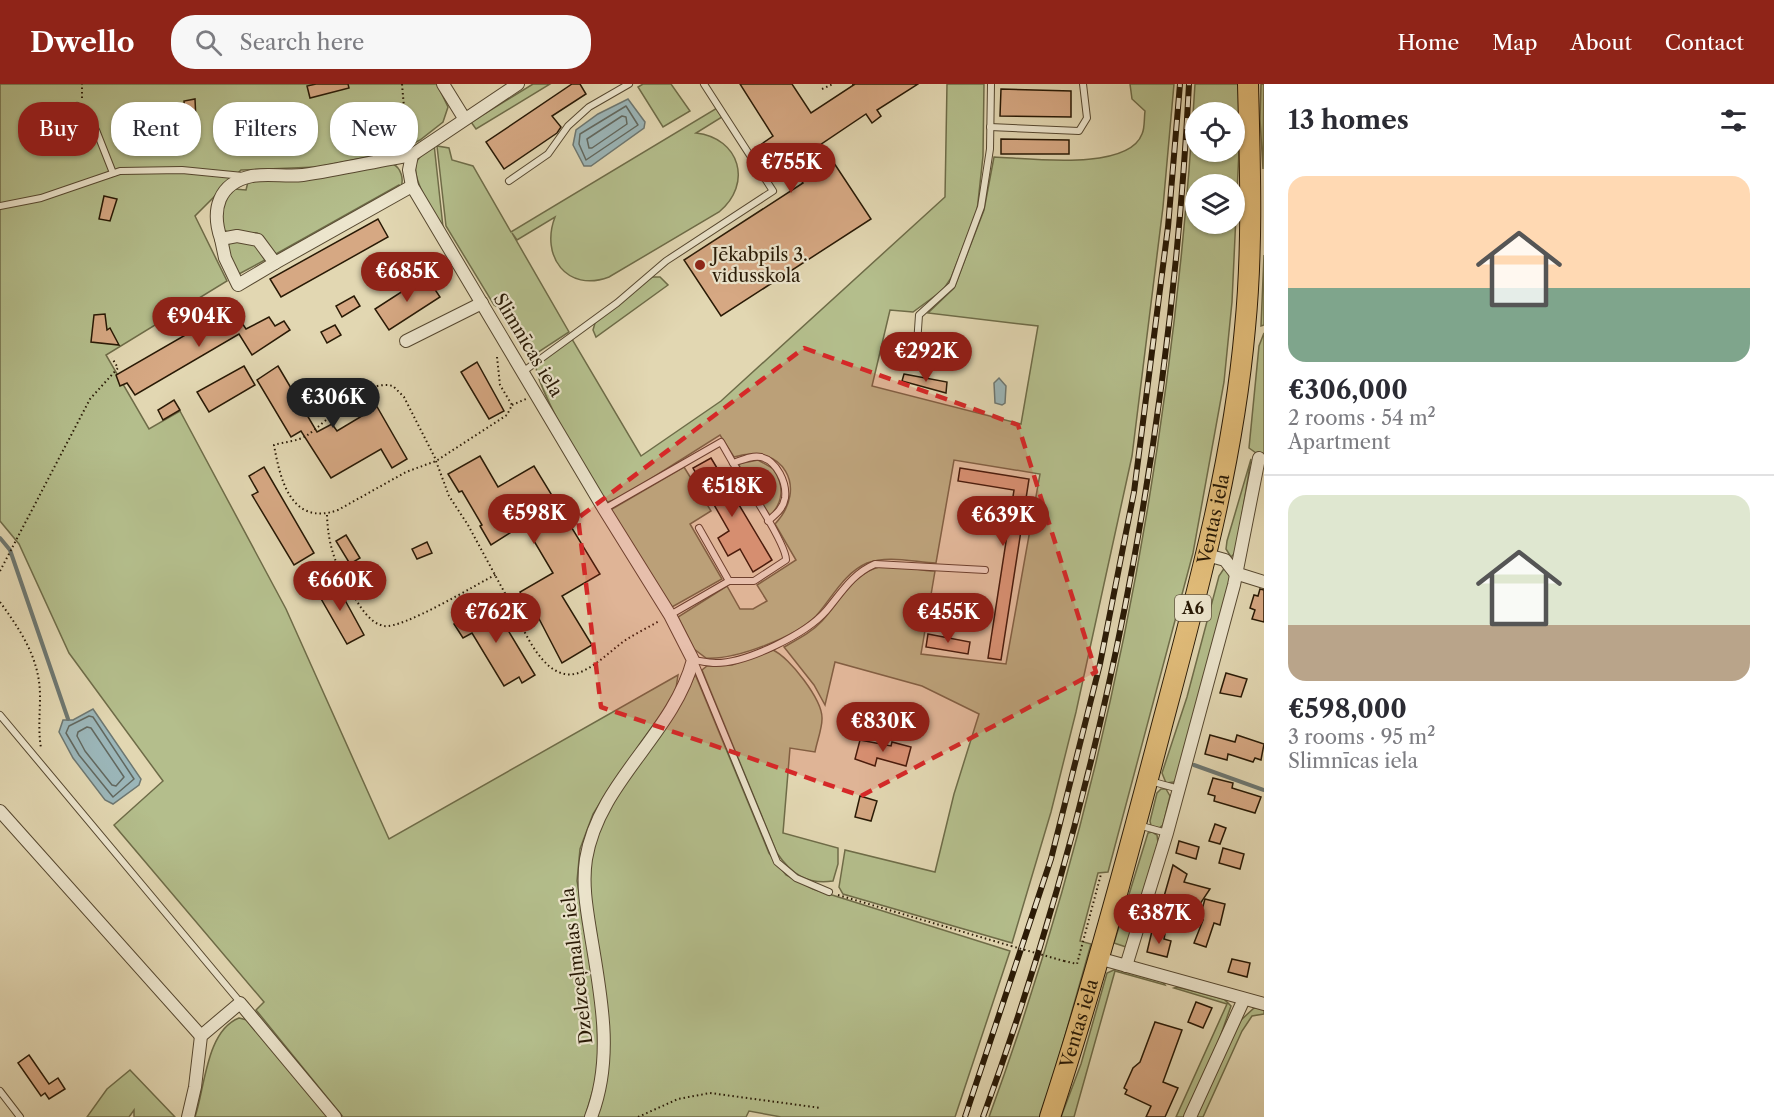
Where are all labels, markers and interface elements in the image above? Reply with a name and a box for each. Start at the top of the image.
search box [171,15,591,69]
text: Dwello [30,25,135,59]
icon: search [192,26,225,59]
text: Search here [240,29,364,56]
text: Home [1398,30,1459,55]
text: Map [1492,30,1537,55]
text: About [1570,30,1632,55]
text: Contact [1665,30,1744,55]
chip: Buy [18,102,99,156]
chip: Rent [111,102,201,156]
chip: Filters [213,102,318,156]
chip: New [330,102,418,156]
map controls [1185,102,1245,234]
button: locate [1185,102,1245,162]
text: 13 homes [1288,104,1409,136]
icon: filters [1717,104,1750,137]
pin: €755K [749,143,833,194]
text: €755K [760,150,822,174]
button: layers [1185,174,1245,234]
icon: home [1465,215,1573,323]
place label: Jēkabpils 3. vidusskola [709,244,808,287]
pin: €685K [365,252,449,303]
marker: Jēkabpils 3. vidusskola [693,258,707,272]
text: €685K [375,259,439,283]
street label: Slimnīcas iela [488,289,568,401]
pin: €904K [157,297,241,348]
text: €904K [166,304,232,328]
pin: €292K [884,332,968,383]
text: €292K [894,339,958,363]
text: €306,000 [1288,374,1408,406]
pin: €306K [291,378,375,429]
text: €306K [301,385,365,409]
text: 2 rooms · 54 m² [1288,406,1436,430]
text: Apartment [1288,430,1391,454]
pin: €518K [690,467,774,518]
street label: Ventas iela [1193,472,1234,567]
text: €518K [701,474,763,498]
pin: €598K [492,494,576,545]
pin: €639K [961,496,1045,547]
text: €598K [502,501,566,525]
text: €639K [971,503,1035,527]
icon: home [1465,534,1573,642]
pin: €660K [298,561,382,612]
text: €660K [307,568,373,592]
pin: €762K [454,593,538,644]
pin: €455K [906,593,990,644]
road number: A6 [1175,595,1211,621]
text: €762K [465,600,527,624]
text: €455K [917,600,979,624]
text: €598,000 [1288,693,1407,725]
pin: €830K [841,702,925,753]
text: €830K [850,709,916,733]
text: 3 rooms · 95 m² [1288,725,1435,749]
text: Slimnīcas iela [1288,749,1418,773]
street label: Dzelzceļmalas iela [556,886,598,1046]
pin: €387K [1117,894,1201,945]
text: €387K [1128,901,1190,925]
street label: Ventas iela [1055,976,1103,1072]

